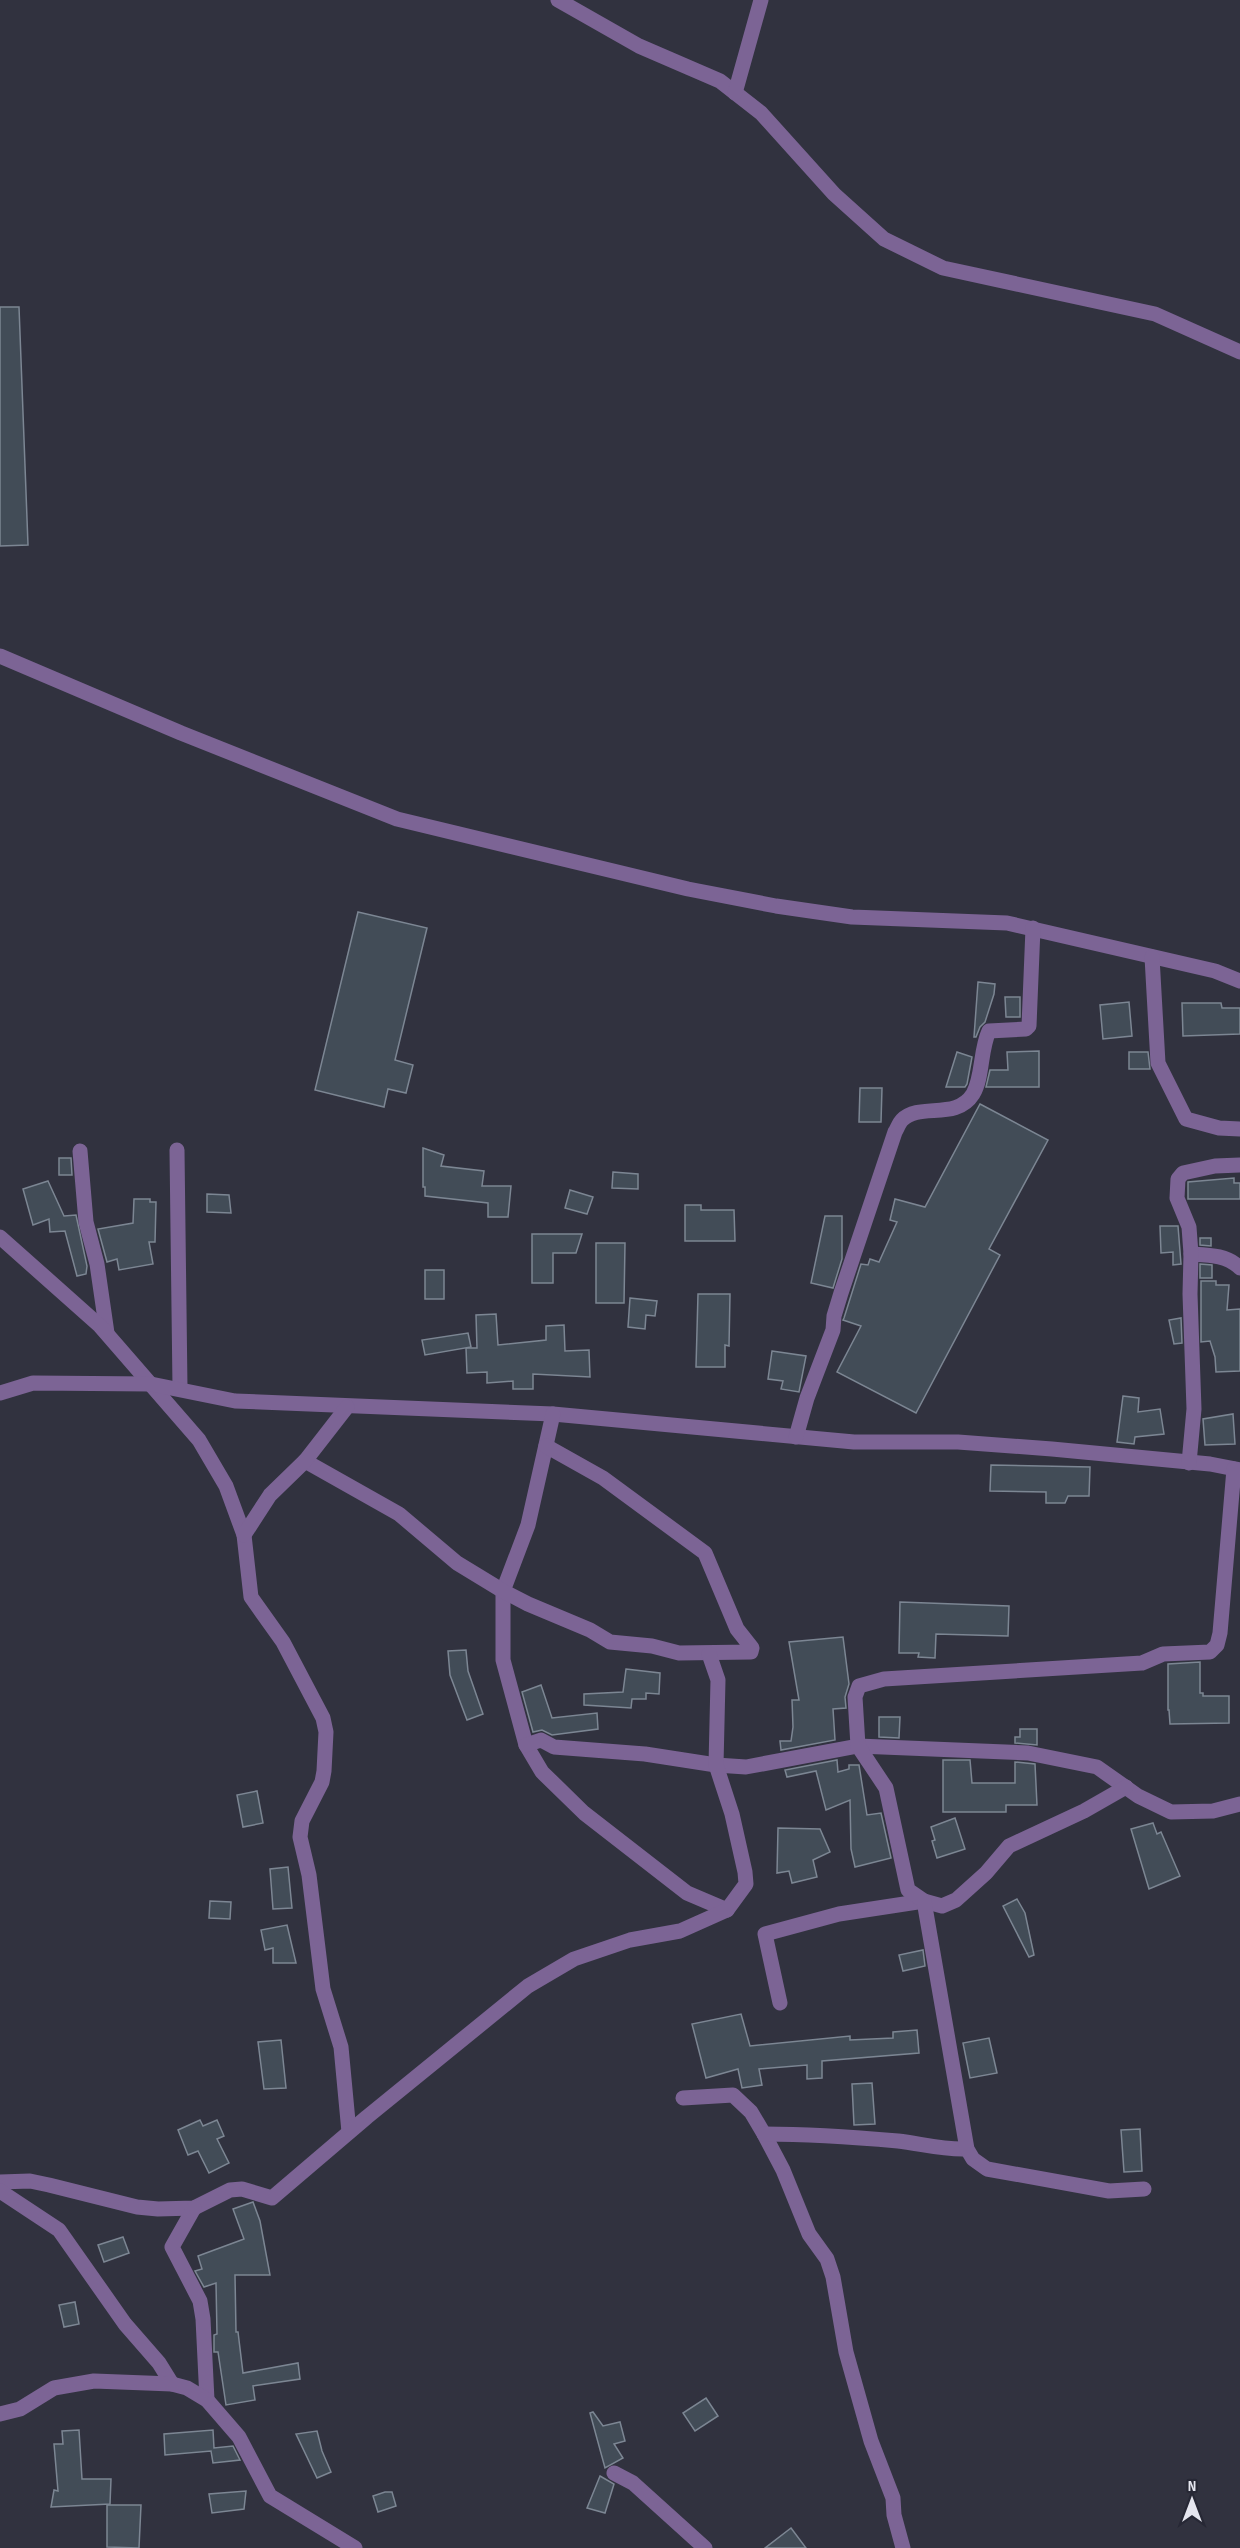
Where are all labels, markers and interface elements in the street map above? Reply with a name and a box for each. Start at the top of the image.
north arrow [1162,2470,1222,2530]
text: N [1188,2477,1196,2496]

